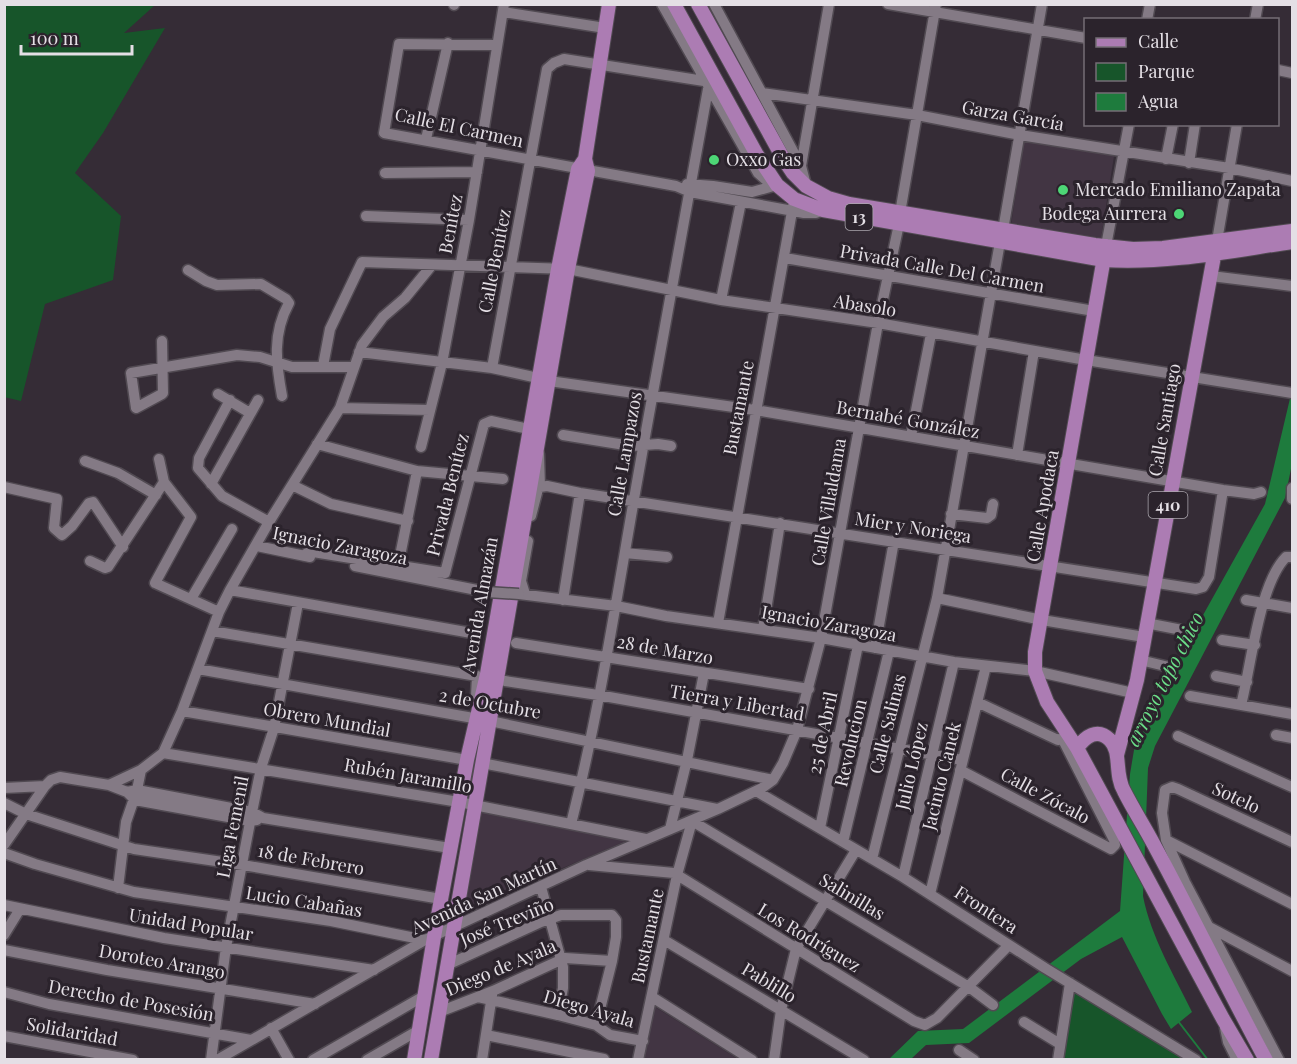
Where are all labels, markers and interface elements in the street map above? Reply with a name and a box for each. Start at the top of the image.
scale bar [21,18,132,56]
legend [1084,18,1279,126]
text: 100 m [30,26,79,50]
text: Calle [1138,29,1179,53]
text: Parque [1138,59,1195,83]
text: Agua [1137,89,1178,113]
street label: Garza García [960,94,1066,136]
street label: Calle El Carmen [393,102,526,152]
place label: Oxxo Gas [726,147,801,171]
marker: Oxxo Gas [707,153,721,167]
place label: Mercado Emiliano Zapata [1075,177,1281,201]
marker: Mercado Emiliano Zapata [1056,183,1070,197]
street label: Benítez [432,192,468,256]
place label: Bodega Aurrera [1041,201,1167,225]
road number: 13 [846,204,872,230]
street label: Calle Benítez [472,207,516,315]
marker: Bodega Aurrera [1172,207,1186,221]
street label: Privada Calle Del Carmen [838,238,1047,298]
street label: Abasolo [831,288,898,322]
street label: Bustamante [717,358,759,457]
street label: Calle Santiago [1142,361,1186,478]
street label: Calle Lampazos [601,389,647,518]
street label: Bernabé González [835,395,982,443]
street label: Privada Benítez [420,431,474,559]
street label: Calle Villaldama [805,436,851,568]
street label: Calle Apodaca [1020,448,1064,564]
road number: 410 [1148,492,1188,518]
street label: Mier y Noriega [853,506,973,548]
street label: Ignacio Zaragoza [271,520,410,570]
street label: Avenida Almazán [455,535,503,676]
street label: Ignacio Zaragoza [760,599,899,647]
water label: arroyo topo chico [1118,607,1209,750]
street label: 28 de Marzo [615,629,715,669]
street label: Calle Salinas [863,671,911,776]
street label: Tierra y Libertad [668,678,807,726]
street label: 2 de Octubre [437,682,543,724]
street label: 25 de Abril [802,689,842,776]
street label: Obrero Mundial [262,696,393,742]
street label: Revolucion [828,696,872,789]
street label: Jacinto Canek [916,719,966,833]
street label: Julio López [889,720,933,813]
street label: Rubén Jaramillo [342,752,474,798]
street label: Calle Zócalo [997,761,1095,829]
street label: Liga Femenil [210,774,254,880]
street label: Sotelo [1209,776,1264,819]
street label: 18 de Febrero [256,838,367,880]
street label: Avenida San Martín [406,851,560,940]
street label: Salinillas [815,867,890,925]
street label: Lucio Cabañas [244,880,364,922]
street label: Frontera [950,880,1023,939]
street label: Bustamante [625,886,669,985]
street label: José Treviño [455,891,557,951]
street label: Los Rodríguez [754,897,865,977]
street label: Unidad Popular [127,902,255,946]
street label: Diego de Ayala [442,933,560,1001]
street label: Doroteo Arango [97,938,227,984]
street label: Pablillo [738,956,801,1008]
street label: Derecho de Posesión [46,974,216,1026]
street label: Diego Ayala [541,984,638,1033]
street label: Solidaridad [25,1011,120,1051]

